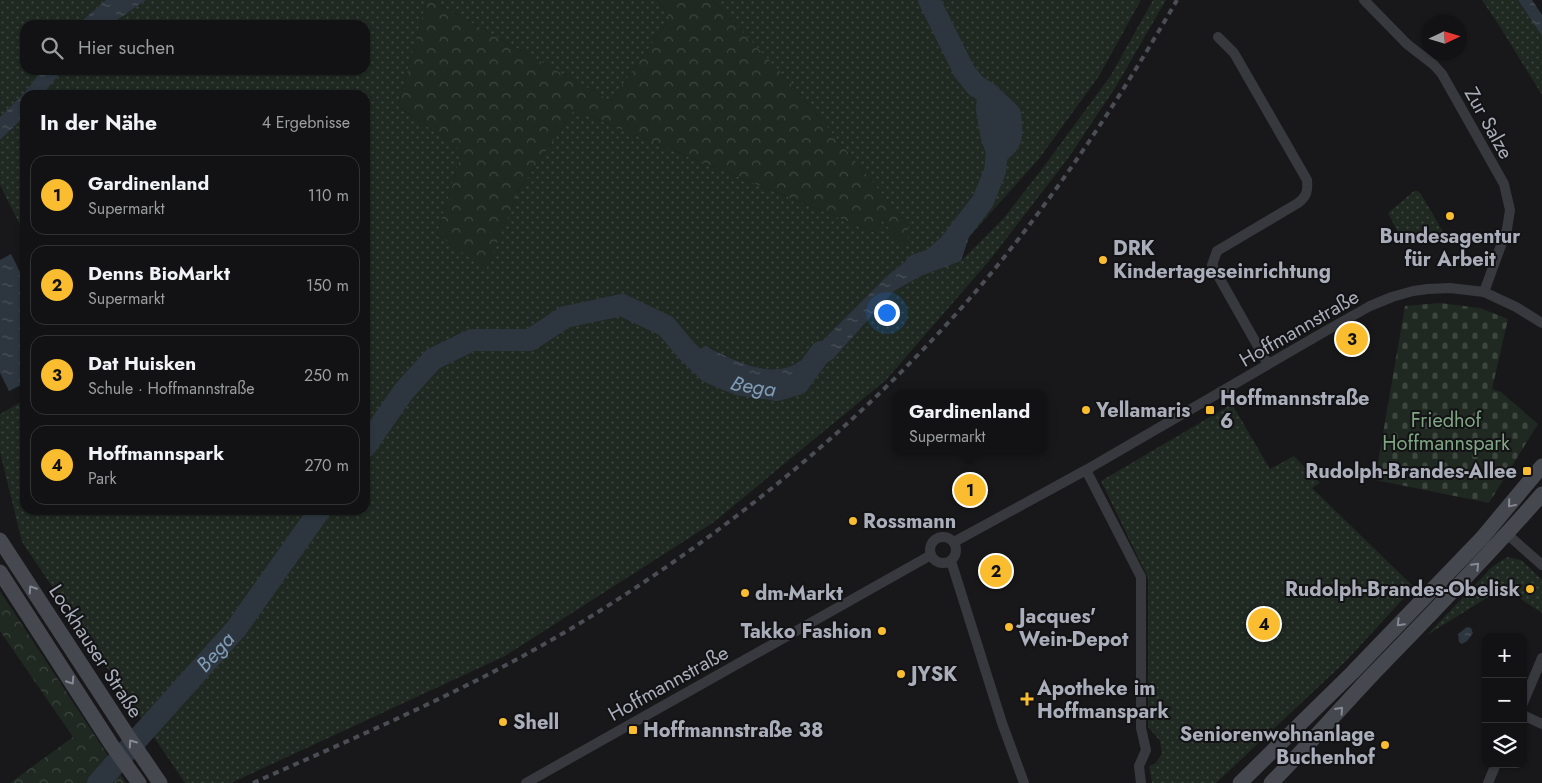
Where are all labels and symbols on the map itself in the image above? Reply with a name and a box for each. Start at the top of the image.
north arrow [1422,15,1467,60]
street label: Zur Salze [1457,82,1520,164]
marker: Bundesagentur für Arbeit [1444,210,1456,222]
place label: Bundesagentur für Arbeit [1379,222,1521,274]
place label: DRK Kindertageseinrichtung [1113,234,1331,286]
marker: DRK Kindertageseinrichtung [1097,254,1109,266]
street label: Hoffmannstraße [1234,282,1364,374]
your location [874,300,900,326]
pin: 3 [1336,320,1368,358]
water label: Bega [726,368,779,405]
place label: Hoffmannstraße 6 [1220,384,1369,436]
place label: Yellamaris [1095,396,1190,425]
marker: Yellamaris [1080,404,1092,416]
marker: Hoffmannstraße 6 [1204,404,1216,416]
park label: Friedhof Hoffmannspark [1382,406,1510,458]
place label: Rudolph-Brandes-Allee [1305,457,1517,486]
marker: Rudolph-Brandes-Allee [1521,465,1533,477]
pin: 1 [954,471,986,509]
one-way arrow [1508,498,1517,507]
place label: Rossmann [863,507,956,536]
marker: Rossmann [847,515,859,527]
pin: 2 [980,552,1012,590]
one-way arrow [1470,563,1479,572]
place label: Rudolph-Brandes-Obelisk [1285,575,1520,604]
street label: Lockhauser Straße [41,579,150,724]
place label: dm-Markt [755,579,844,608]
marker: Rudolph-Brandes-Obelisk [1524,583,1536,595]
one-way arrow [29,586,38,595]
marker: dm-Markt [739,587,751,599]
place label: Jacques' Wein-Depot [1015,602,1129,654]
pin: 4 [1248,605,1280,643]
place label: Takko Fashion [741,617,872,646]
one-way arrow [1397,617,1406,626]
marker: Jacques' Wein-Depot [1003,621,1015,633]
water label: Bega [189,625,242,679]
marker: Takko Fashion [876,625,888,637]
street label: Hoffmannstraße [603,638,734,729]
place label: JYSK [907,660,957,689]
marker: JYSK [895,668,907,680]
place label: Apotheke im Hoffmanspark [1036,674,1169,726]
one-way arrow [64,676,74,685]
marker: Apotheke im Hoffmanspark [1021,693,1033,705]
one-way arrow [1335,706,1344,715]
place label: Shell [513,708,559,737]
marker: Shell [497,716,509,728]
place label: Hoffmannstraße 38 [643,716,823,745]
place label: Seniorenwohnanlage Buchenhof [1180,720,1376,772]
marker: Hoffmannstraße 38 [627,724,639,736]
one-way arrow [129,739,138,749]
marker: Seniorenwohnanlage Buchenhof [1379,739,1391,751]

